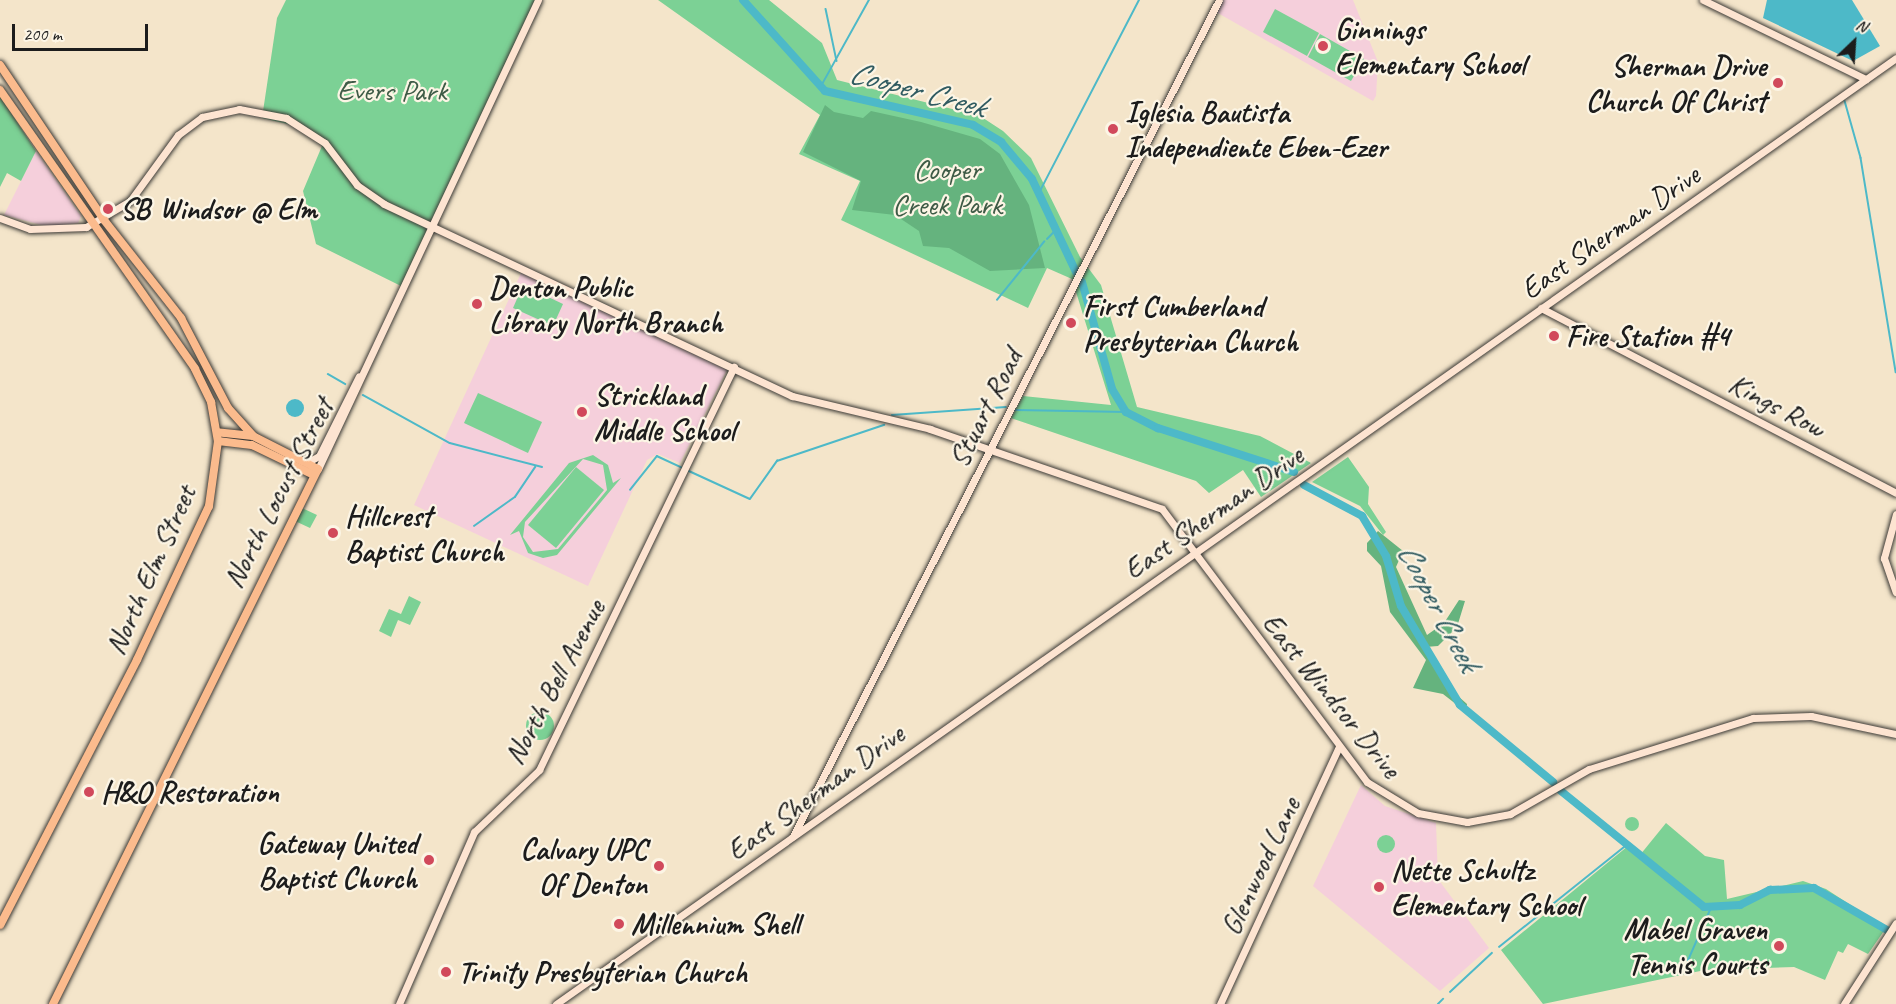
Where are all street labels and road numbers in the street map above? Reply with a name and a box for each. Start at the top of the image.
street label: East Sherman Drive [1514,157,1706,307]
street label: Stuart Road [940,343,1030,473]
street label: Kings Row [1723,365,1831,445]
street label: North Locust Street [215,392,341,594]
street label: East Sherman Drive [1117,437,1309,587]
street label: North Elm Street [97,480,203,660]
street label: North Bell Avenue [495,593,613,771]
street label: East Windsor Drive [1254,605,1410,785]
street label: East Sherman Drive [720,716,910,868]
street label: Glenwood Lane [1212,791,1308,941]

